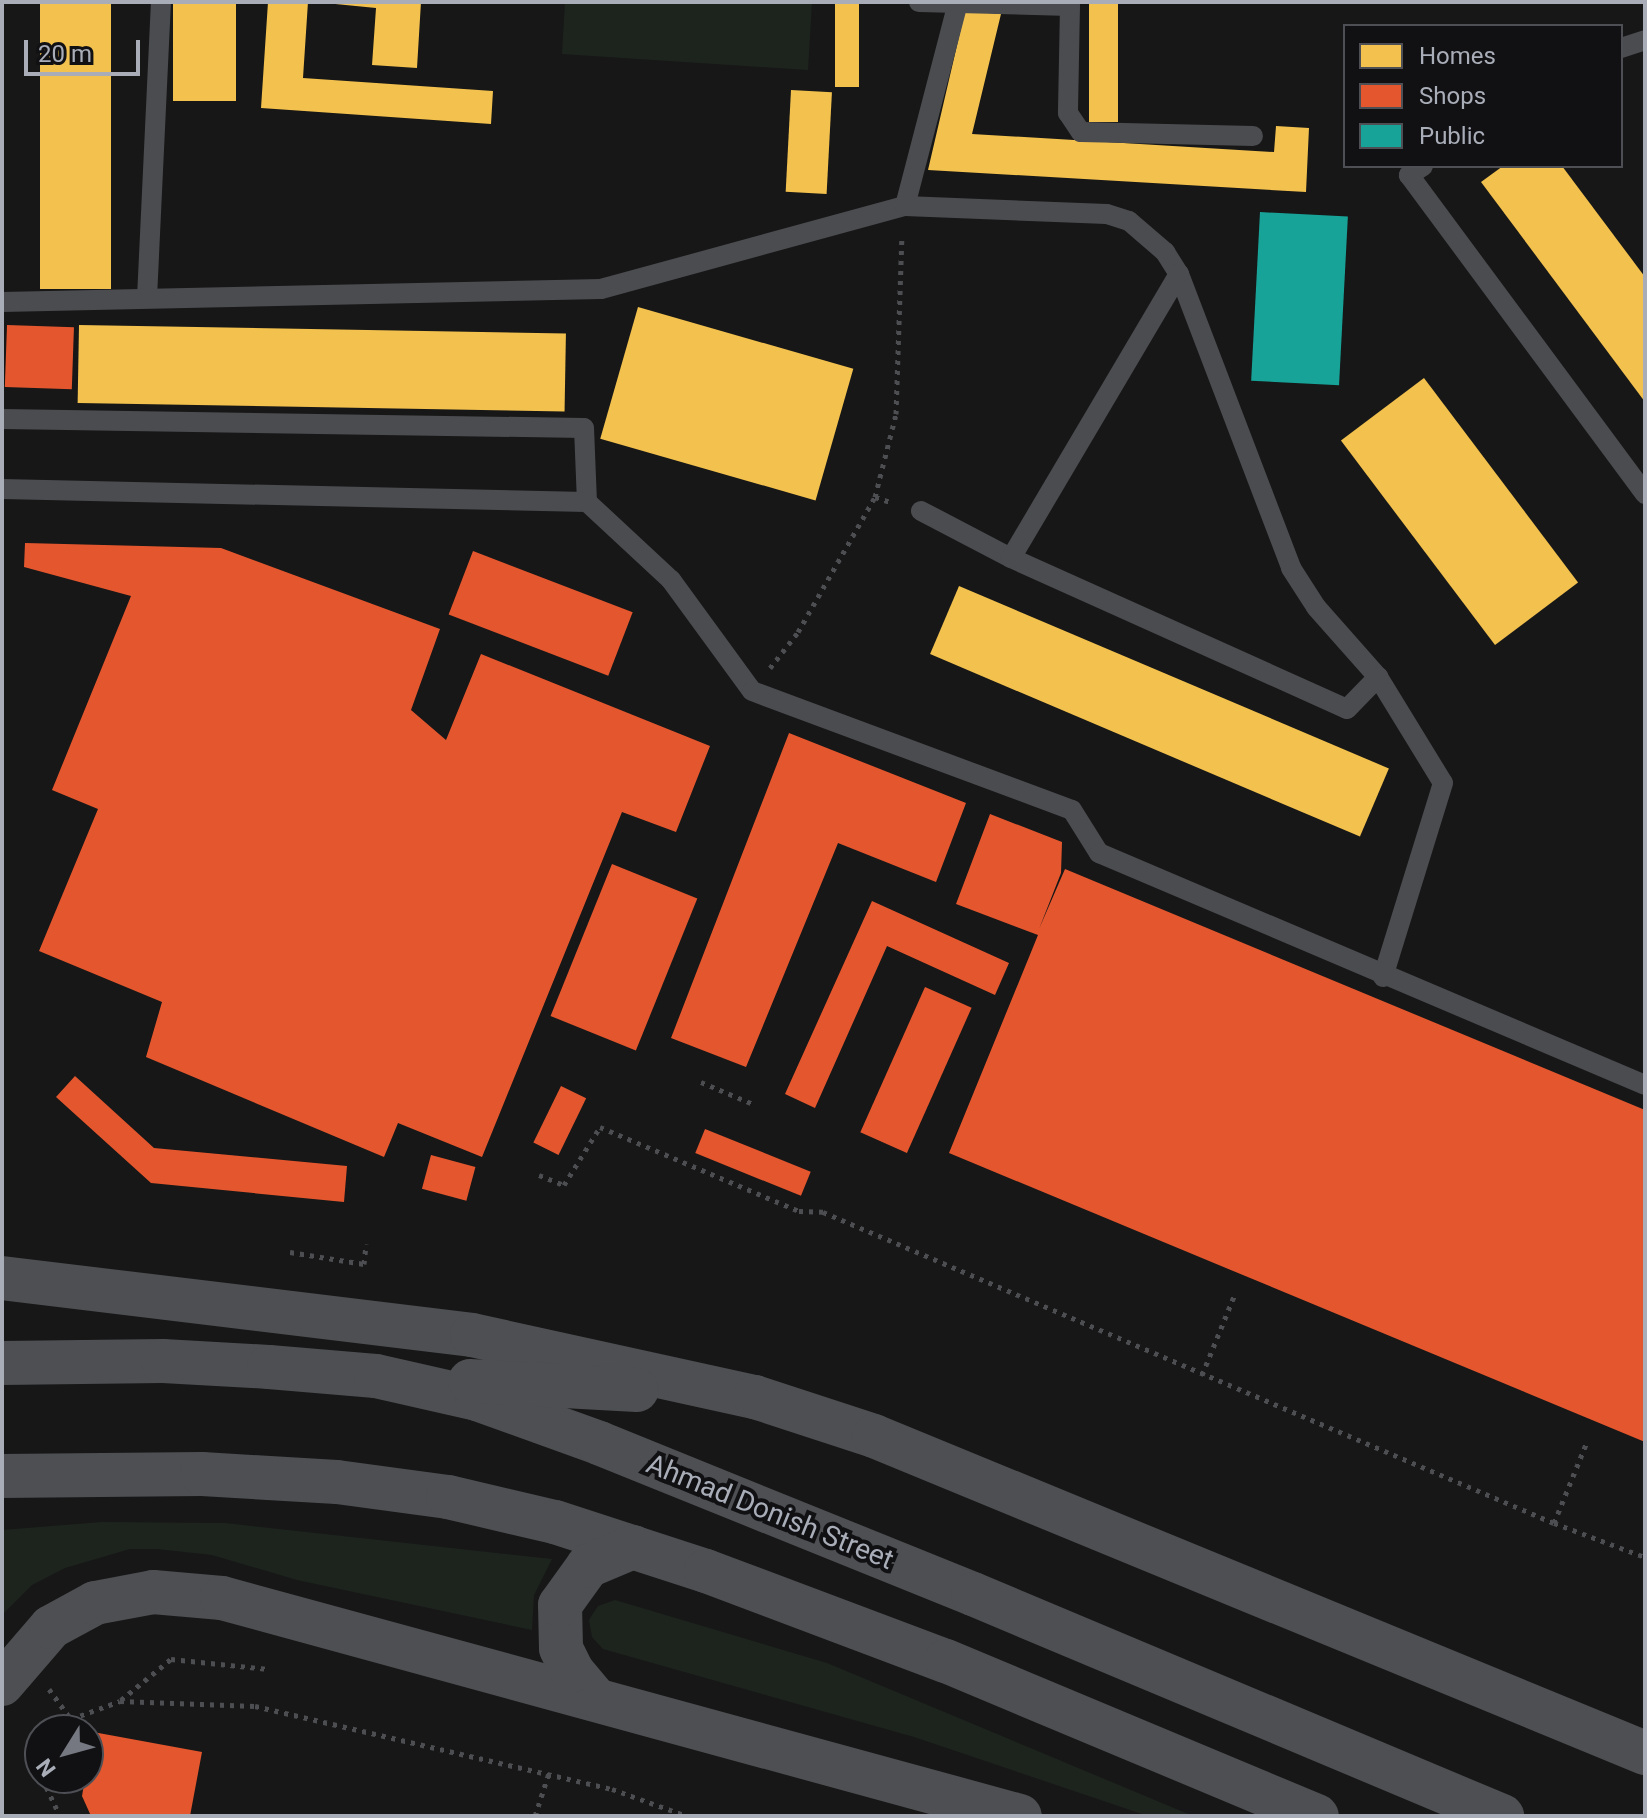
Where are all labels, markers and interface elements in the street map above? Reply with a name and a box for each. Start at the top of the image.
scale bar [28,24,144,74]
legend [1343,24,1623,168]
text: 20 m [38,40,92,68]
text: Homes [1419,42,1496,70]
text: Shops [1419,82,1486,110]
text: Public [1419,122,1485,150]
street label: Ahmad Donish Street [642,1447,898,1577]
north arrow [24,1714,104,1794]
text: N [31,1754,61,1781]

